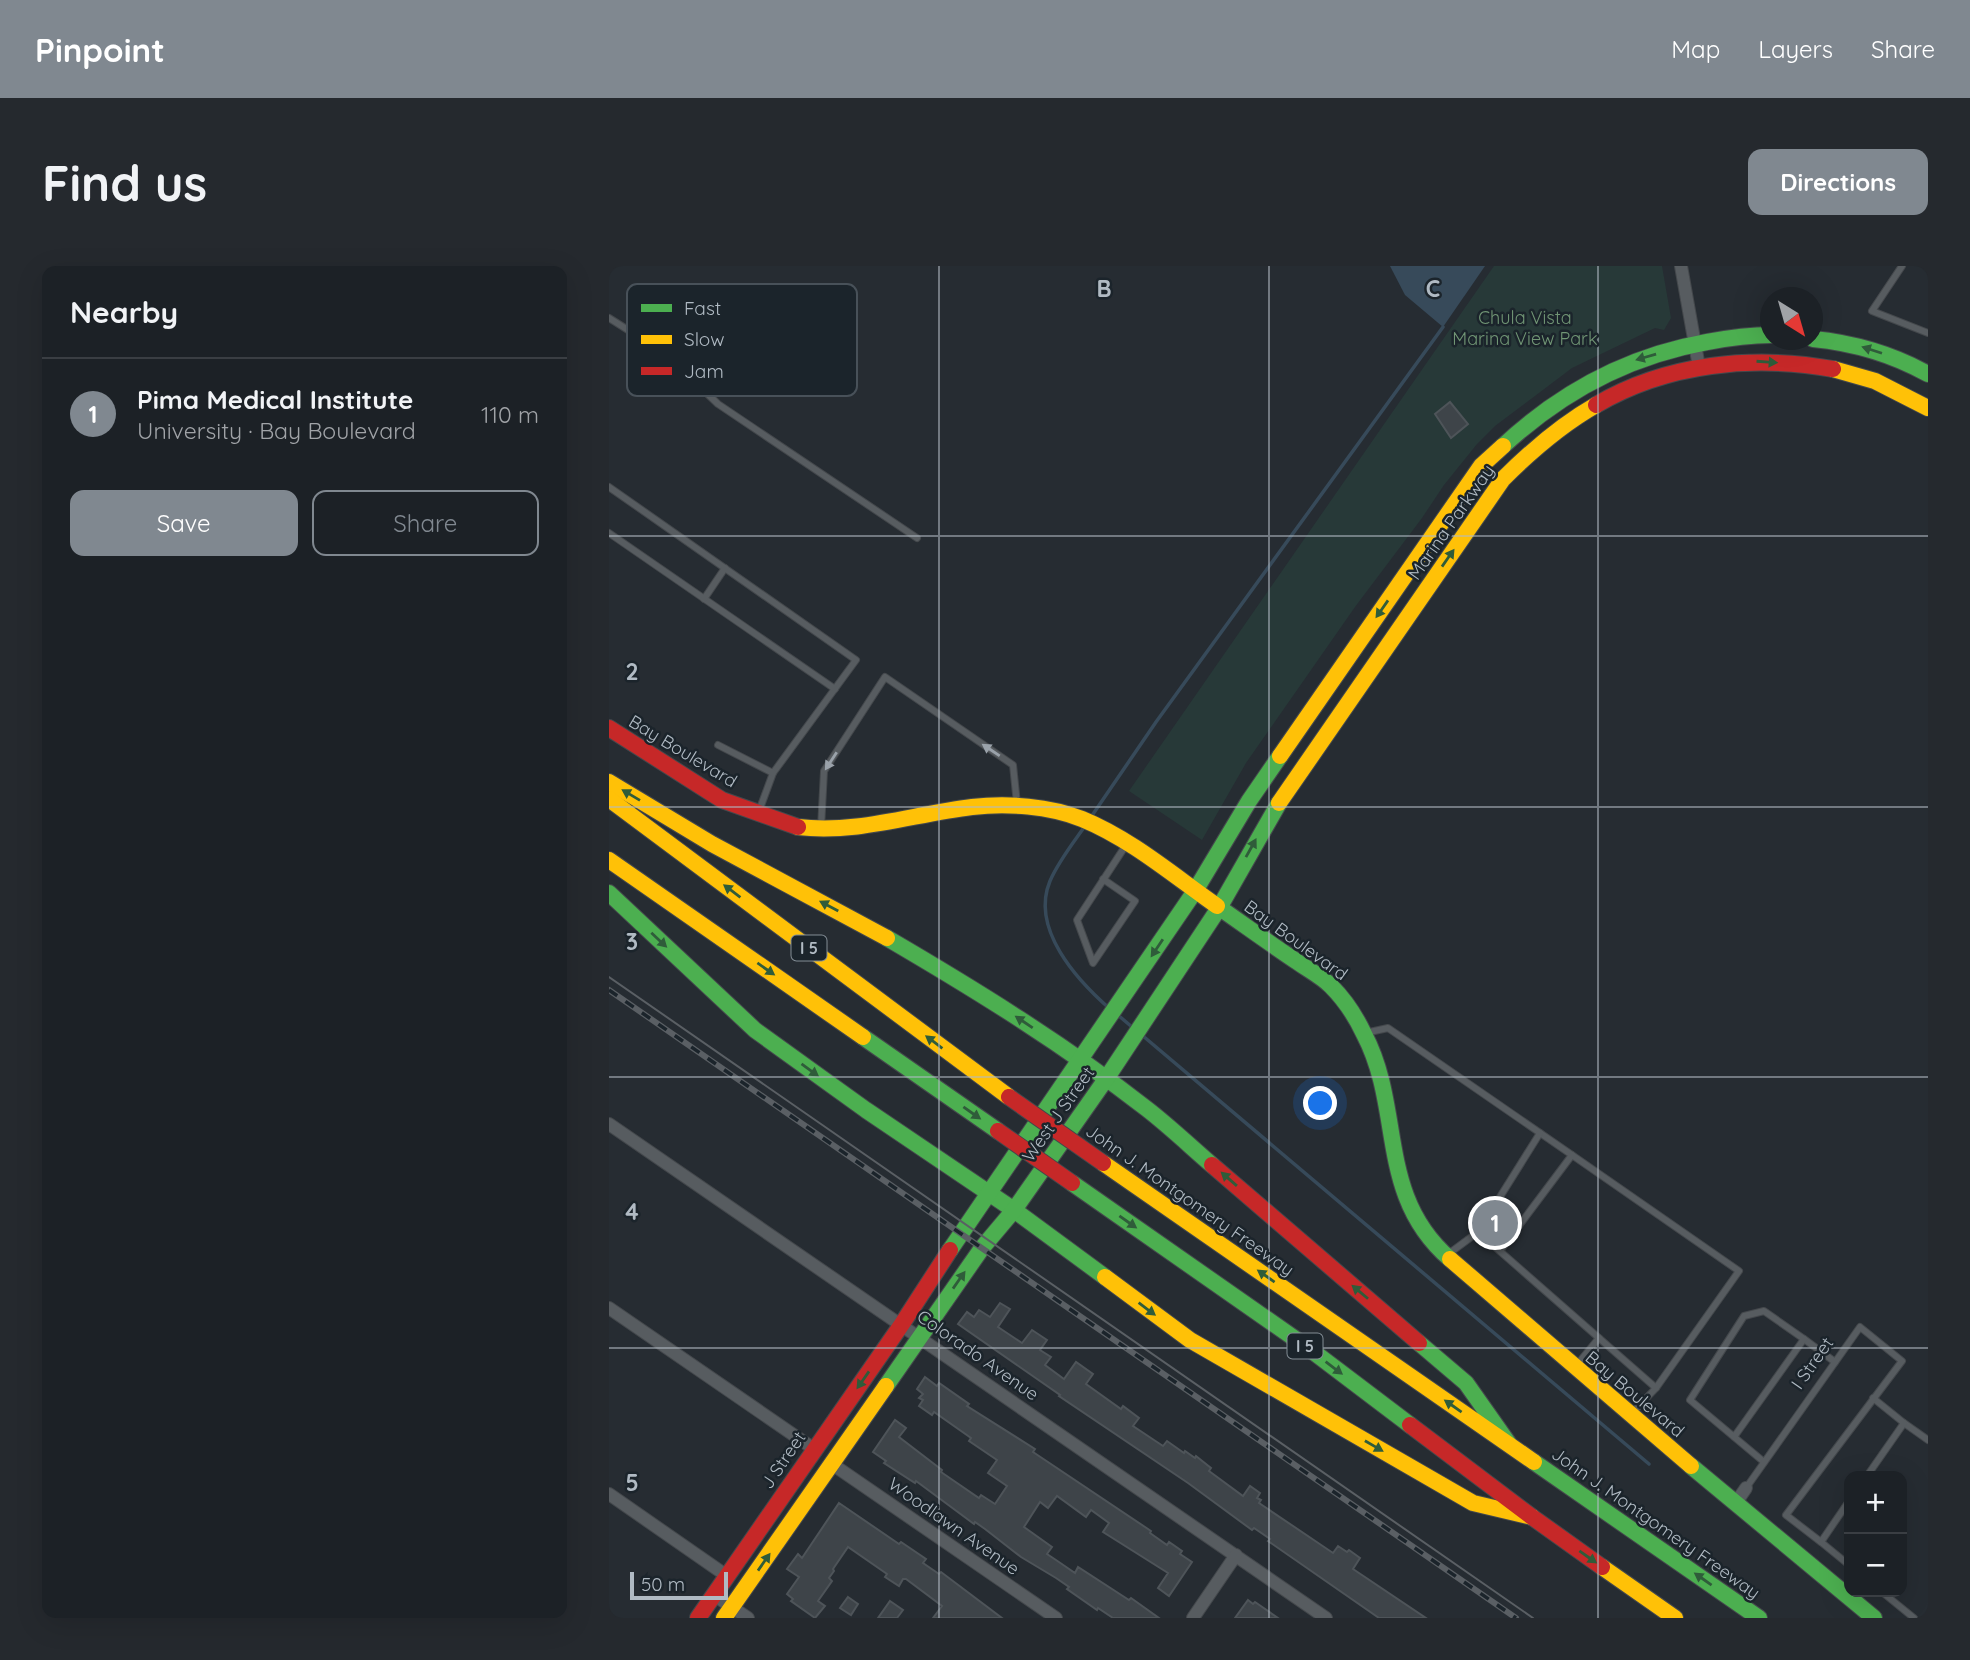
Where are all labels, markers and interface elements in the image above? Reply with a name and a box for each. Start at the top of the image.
text: Pinpoint [35,29,165,70]
text: Map [1671,34,1720,64]
text: Layers [1758,34,1833,64]
text: Share [1871,34,1935,64]
button: Directions [1748,149,1928,215]
text: Find us [42,152,207,213]
text: B [1096,274,1112,303]
text: C [1426,274,1440,303]
legend [627,284,857,396]
north arrow [1760,287,1823,350]
text: Nearby [70,293,178,331]
text: Fast [684,296,721,320]
park label: Chula Vista Marina View Park [1452,306,1598,350]
text: Slow [684,327,725,351]
one-way arrow [1861,345,1882,355]
one-way arrow [1635,353,1656,363]
one-way arrow [1756,357,1778,368]
text: Jam [684,359,724,383]
text: Pima Medical Institute [137,383,413,416]
text: 1 [89,400,97,429]
text: 110 m [481,400,539,429]
text: University · Bay Boulevard [137,416,416,445]
street label: Marina Parkway [1403,460,1499,584]
button: Save [70,490,298,556]
button: Share [312,490,539,556]
one-way arrow [1441,549,1455,567]
one-way arrow [1375,600,1389,618]
text: 2 [625,657,639,686]
street label: Bay Boulevard [625,710,741,792]
one-way arrow [982,743,1000,757]
one-way arrow [825,751,838,770]
one-way arrow [621,788,640,801]
one-way arrow [1245,838,1257,857]
one-way arrow [723,884,741,898]
street label: Bay Boulevard [1240,895,1352,985]
one-way arrow [819,900,839,912]
text: 3 [626,927,638,956]
one-way arrow [650,932,668,948]
road number: I 5 [791,936,827,960]
one-way arrow [1150,939,1164,957]
one-way arrow [756,962,775,975]
one-way arrow [1015,1016,1034,1029]
one-way arrow [926,1034,944,1049]
street label: West J Street [1017,1062,1099,1166]
one-way arrow [801,1063,819,1077]
your location [1303,1086,1337,1120]
one-way arrow [963,1106,981,1120]
street label: John J. Montgomery Freeway [1081,1119,1299,1281]
one-way arrow [1221,1172,1238,1187]
text: 4 [625,1197,639,1226]
pin: 1 [1472,1197,1518,1249]
one-way arrow [1119,1215,1137,1229]
one-way arrow [1257,1269,1275,1283]
one-way arrow [952,1271,965,1290]
one-way arrow [1351,1285,1368,1300]
one-way arrow [1138,1302,1157,1316]
street label: Colorado Avenue [913,1304,1043,1406]
street label: I Street [1786,1332,1838,1394]
road number: I 5 [1287,1334,1323,1358]
street label: Bay Boulevard [1581,1346,1689,1442]
one-way arrow [1325,1360,1343,1374]
one-way arrow [856,1371,870,1389]
one-way arrow [1443,1399,1463,1412]
street label: J Street [755,1427,811,1493]
one-way arrow [1365,1440,1384,1452]
street label: John J. Montgomery Freeway [1547,1442,1765,1604]
text: 5 [625,1468,639,1497]
map controls [1844,1471,1907,1597]
button: + [1844,1471,1907,1534]
street label: Woodlawn Avenue [884,1472,1024,1580]
button: − [1844,1534,1907,1597]
one-way arrow [1579,1549,1597,1563]
one-way arrow [756,1553,770,1571]
scale bar [630,1569,728,1601]
text: 50 m [641,1572,685,1596]
one-way arrow [1694,1572,1712,1586]

